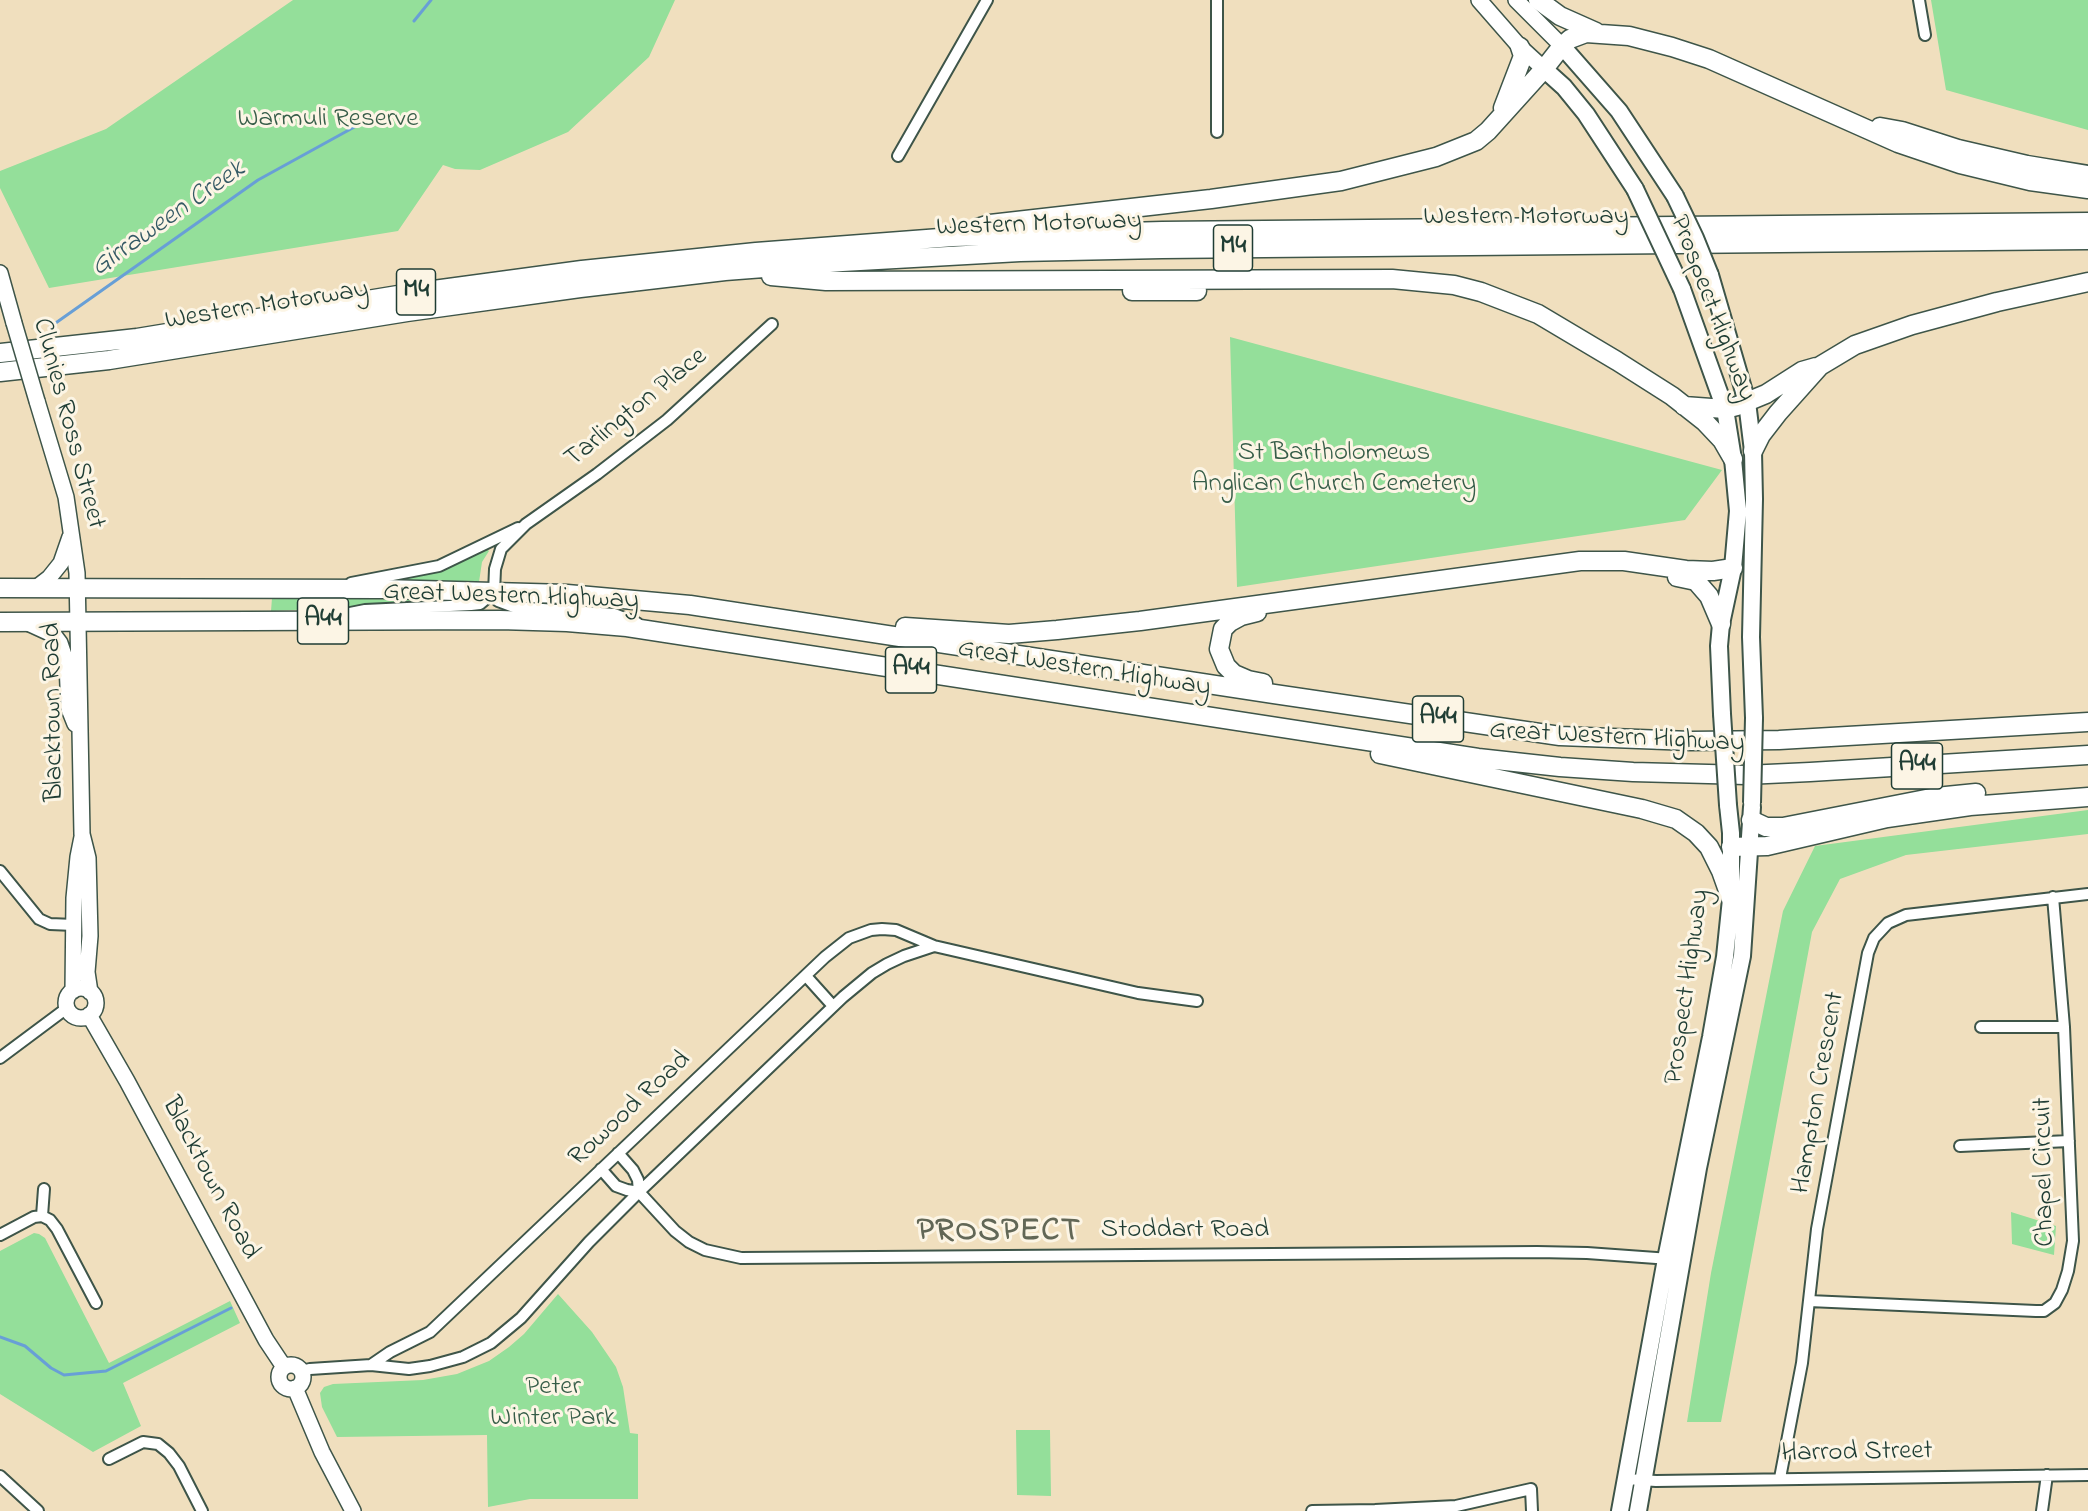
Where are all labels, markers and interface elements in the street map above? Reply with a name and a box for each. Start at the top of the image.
park label: Warmuli Reserve [238,105,418,137]
water label: Girraween Creek [85,154,253,286]
street label: Western Motorway [1423,203,1629,235]
street label: Western Motorway [936,206,1142,246]
street label: Prospect Highway [1661,211,1761,407]
road number: M4 [1214,225,1252,271]
road number: M4 [396,269,436,315]
street label: Western Motorway [163,275,371,339]
street label: Clunies Ross Street [23,315,111,533]
street label: Tarlington Place [559,342,715,476]
park label: St Bartholomews Anglican Church Cemetery [1192,439,1476,502]
street label: Great Western Highway [383,577,639,619]
road number: A44 [298,598,348,644]
street label: Blacktown Road [37,622,73,802]
street label: Great Western Highway [955,634,1213,706]
road number: A44 [886,647,936,693]
road number: A44 [1412,696,1464,742]
street label: Great Western Highway [1488,716,1746,762]
road number: A44 [1892,743,1942,789]
street label: Prospect Highway [1659,887,1719,1087]
street label: Hampton Crescent [1786,989,1854,1197]
street label: Rowood Road [563,1045,699,1175]
street label: Blacktown Road [153,1092,265,1266]
street label: Chapel Circuit [2028,1097,2064,1247]
district label: PROSPECT [917,1214,1081,1254]
street label: Stoddart Road [1101,1216,1269,1248]
park label: Peter Winter Park [490,1373,616,1436]
street label: Harrod Street [1781,1436,1933,1472]

